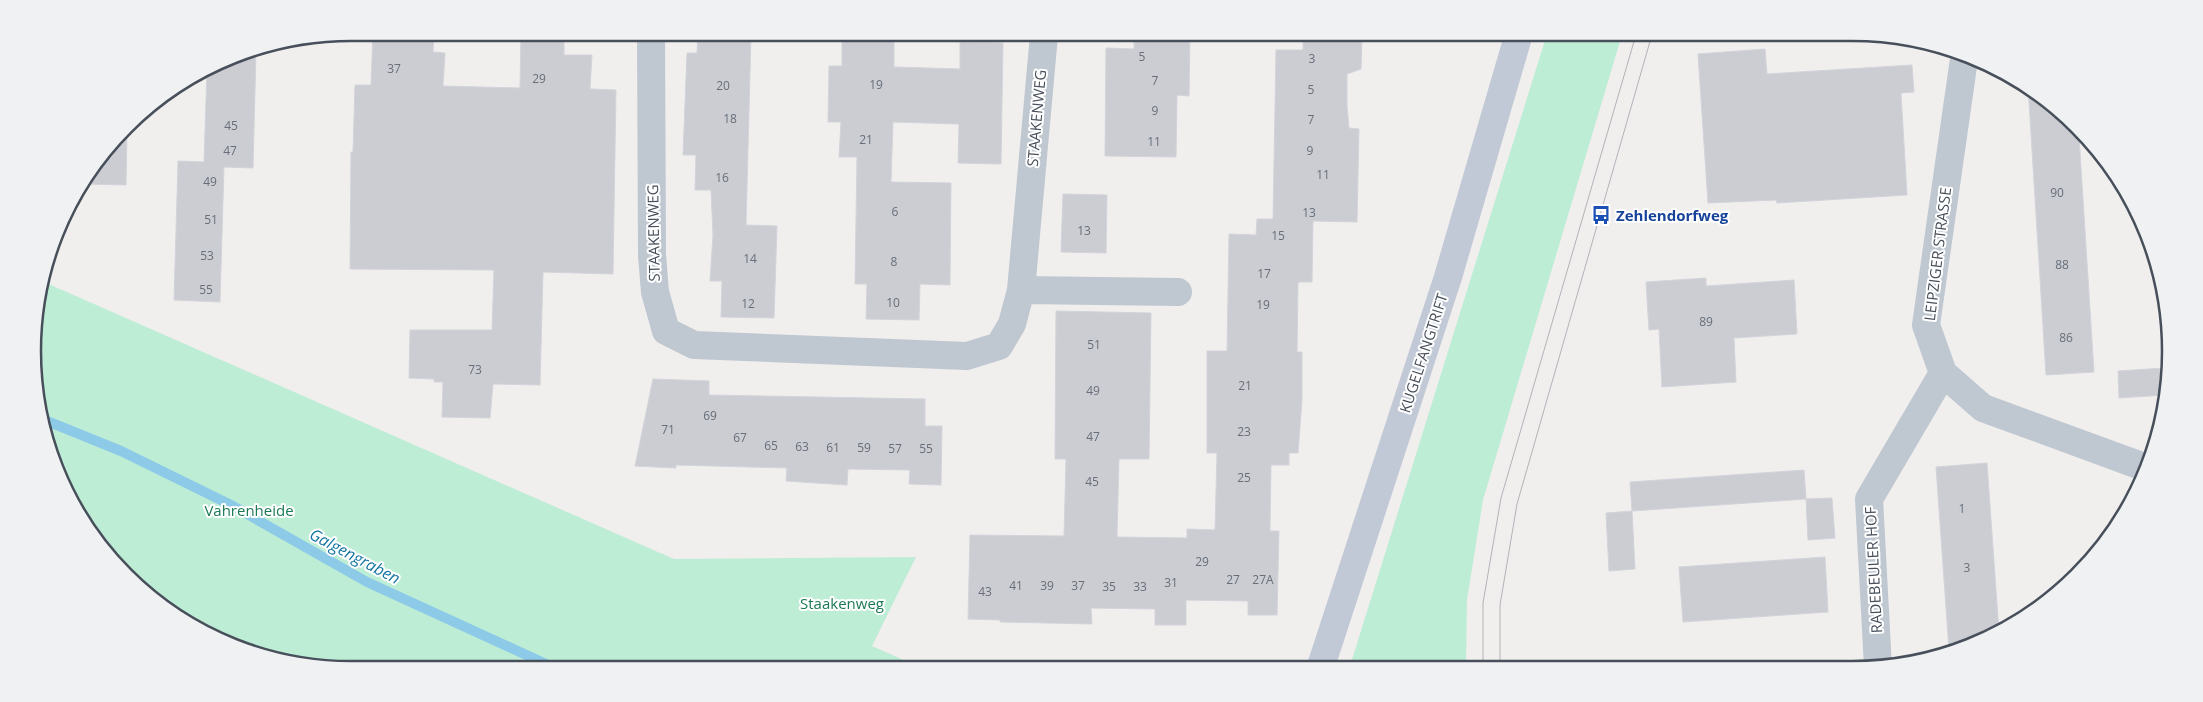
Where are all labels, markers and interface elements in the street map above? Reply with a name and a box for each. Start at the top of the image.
house number: 5 [1139,48,1146,65]
house number: 3 [1309,50,1316,67]
house number: 37 [387,60,401,77]
street label: STAAKENWEG [1022,69,1050,167]
house number: 29 [532,70,546,87]
house number: 7 [1152,72,1159,89]
house number: 19 [869,76,883,93]
house number: 20 [716,77,730,94]
house number: 5 [1308,81,1315,98]
house number: 9 [1152,102,1159,119]
house number: 18 [723,110,737,127]
house number: 7 [1308,111,1315,128]
house number: 45 [224,117,238,134]
house number: 21 [859,131,873,148]
house number: 11 [1147,133,1161,150]
house number: 47 [223,142,237,159]
house number: 9 [1307,142,1314,159]
house number: 11 [1316,166,1330,183]
house number: 16 [715,169,729,186]
house number: 49 [203,173,217,190]
street label: STAAKENWEG [642,184,664,282]
house number: 90 [2050,184,2064,201]
street label: LEIPZIGER STRASSE [1919,186,1955,322]
house number: 6 [892,203,899,220]
house number: 13 [1302,204,1316,221]
bus stop icon: Zehlendorfweg [1590,204,1612,226]
place label: Zehlendorfweg [1616,205,1729,225]
house number: 51 [204,211,218,228]
house number: 13 [1077,222,1091,239]
house number: 15 [1271,227,1285,244]
house number: 53 [200,247,214,264]
house number: 14 [743,250,757,267]
house number: 8 [891,253,898,270]
house number: 88 [2055,256,2069,273]
house number: 17 [1257,265,1271,282]
house number: 55 [199,281,213,298]
street label: KUGELFANGTRIFT [1394,290,1452,415]
house number: 10 [886,294,900,311]
house number: 12 [741,295,755,312]
house number: 19 [1256,296,1270,313]
house number: 89 [1699,313,1713,330]
house number: 86 [2059,329,2073,346]
house number: 51 [1087,336,1101,353]
house number: 73 [468,361,482,378]
house number: 21 [1238,377,1252,394]
house number: 49 [1086,382,1100,399]
house number: 69 [703,407,717,424]
house number: 71 [661,421,675,438]
house number: 23 [1237,423,1251,440]
house number: 47 [1086,428,1100,445]
house number: 67 [733,429,747,446]
house number: 65 [764,437,778,454]
house number: 63 [795,438,809,455]
house number: 61 [826,439,840,456]
house number: 59 [857,439,871,456]
house number: 57 [888,440,902,457]
house number: 55 [919,440,933,457]
house number: 25 [1237,469,1251,486]
house number: 45 [1085,473,1099,490]
park label: Vahrenheide [204,500,294,520]
house number: 1 [1959,500,1965,517]
street label: RADEBEULER HOF [1860,506,1886,634]
water label: Galgengraben [306,523,404,589]
house number: 29 [1195,553,1209,570]
house number: 3 [1964,559,1971,576]
house number: 27 [1226,571,1240,588]
house number: 27A [1252,571,1274,588]
house number: 31 [1164,574,1178,591]
house number: 41 [1009,577,1023,594]
house number: 39 [1040,577,1054,594]
house number: 37 [1071,577,1085,594]
house number: 35 [1102,578,1116,595]
house number: 33 [1133,578,1147,595]
house number: 43 [978,583,992,600]
park label: Staakenweg [800,593,884,613]

